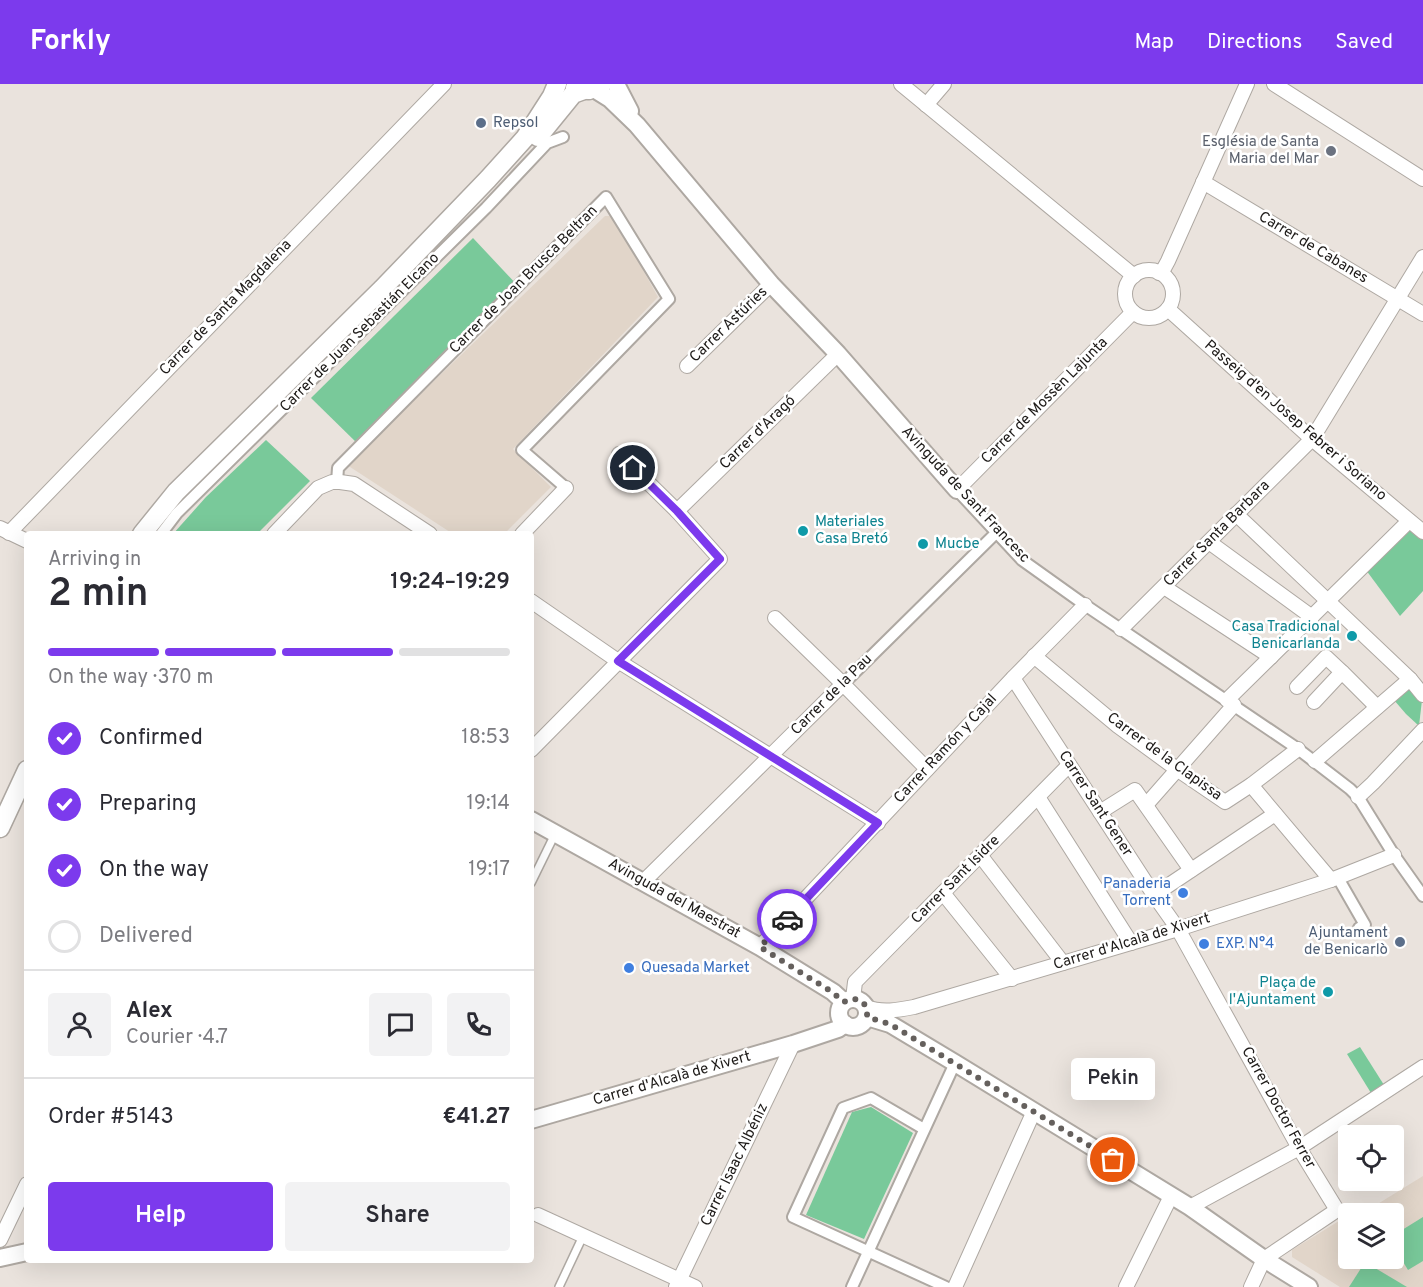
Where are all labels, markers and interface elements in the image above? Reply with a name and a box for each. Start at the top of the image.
text: Forkly [30,24,111,60]
text: Map [1134,29,1174,56]
text: Directions [1207,29,1302,56]
text: Saved [1335,29,1393,56]
place label: Repsol [493,114,538,133]
marker: Repsol [474,116,488,130]
place label: Església de Santa Maria del Mar [1202,133,1319,169]
marker: Església de Santa Maria del Mar [1324,144,1338,158]
street label: Carrer de Joan Brusca Beltran [446,202,602,358]
street label: Carrer de Cabanes [1255,208,1371,288]
street label: Carrer de Santa Magdalena [156,236,296,380]
street label: Carrer de Juan Sebastián Elcano [276,249,444,417]
street label: Carrer Astúries [686,283,772,367]
street label: Carrer de Mossèn Lajunta [978,334,1112,468]
street label: Passeig d'en Josep Febrer i Soriano [1200,336,1390,506]
street label: Carrer d'Aragó [716,392,800,474]
street label: Avinguda de Sant Francesc [897,423,1033,567]
pin [607,442,658,493]
icon: home [616,451,649,484]
street label: Carrer Santa Barbara [1160,477,1274,591]
place label: Materiales Casa Bretó [815,513,888,549]
marker: Materiales Casa Bretó [796,524,810,538]
place label: Mucbe [935,535,980,554]
marker: Mucbe [916,537,930,551]
text: Arriving in [48,547,141,573]
text: 19:24–19:29 [390,569,510,596]
text: 2 min [48,571,149,620]
place label: Casa Tradicional Benicarlanda [1231,618,1340,654]
marker: Casa Tradicional Benicarlanda [1345,629,1359,643]
street label: Carrer de la Pau [787,650,877,740]
text: On the way · 370 m [48,665,214,691]
street label: Carrer Ramón y Cajal [890,690,1002,808]
street label: Carrer de la Clapissa [1103,709,1225,805]
icon: check [48,722,81,755]
text: Confirmed [99,725,203,752]
text: 18:53 [461,725,510,751]
street label: Carrer Sant Gener [1054,748,1136,861]
icon: check [48,788,81,821]
text: Preparing [99,791,197,818]
text: 19:14 [467,791,510,817]
street label: Carrer Sant Isidre [908,832,1004,928]
icon: check [48,854,81,887]
street label: Avinguda del Maestrat [604,855,744,943]
text: On the way [99,857,209,884]
text: 19:17 [468,857,510,883]
place label: Panaderia Torrent [1103,875,1171,911]
marker: Panaderia Torrent [1176,886,1190,900]
courier [757,889,817,949]
icon: car [771,903,804,936]
street label: Carrer d'Alcalà de Xivert [1051,909,1213,975]
text: Delivered [99,923,193,950]
place label: Ajuntament de Benicarlò [1304,924,1388,960]
place label: EXP. N°4 [1216,935,1274,954]
marker: Ajuntament de Benicarlò [1393,935,1407,949]
marker: EXP. N°4 [1197,937,1211,951]
place label: Quesada Market [641,959,750,978]
marker: Quesada Market [622,961,636,975]
place label: Plaça de l'Ajuntament [1229,974,1316,1010]
marker: Plaça de l'Ajuntament [1321,985,1335,999]
button: person [48,993,111,1056]
button: chat [369,993,432,1056]
button: phone [447,993,510,1056]
text: Alex [126,998,173,1025]
text: Courier · 4.7 [126,1025,228,1051]
street label: Carrer Doctor Ferrer [1237,1044,1319,1172]
street label: Carrer d'Alcalà de Xivert [591,1047,753,1111]
callout: Pekin [1071,1058,1155,1100]
text: Pekin [1087,1066,1139,1092]
street label: Carrer Isaac Albéniz [697,1100,773,1230]
text: Order #5143 [48,1104,174,1131]
text: €41.27 [443,1104,510,1131]
map controls [1338,1125,1404,1269]
button: locate [1338,1125,1404,1191]
pin [1087,1134,1138,1185]
icon: bag [1096,1143,1129,1176]
button: Help [48,1182,273,1251]
button: Share [285,1182,510,1251]
button: layers [1338,1203,1404,1269]

